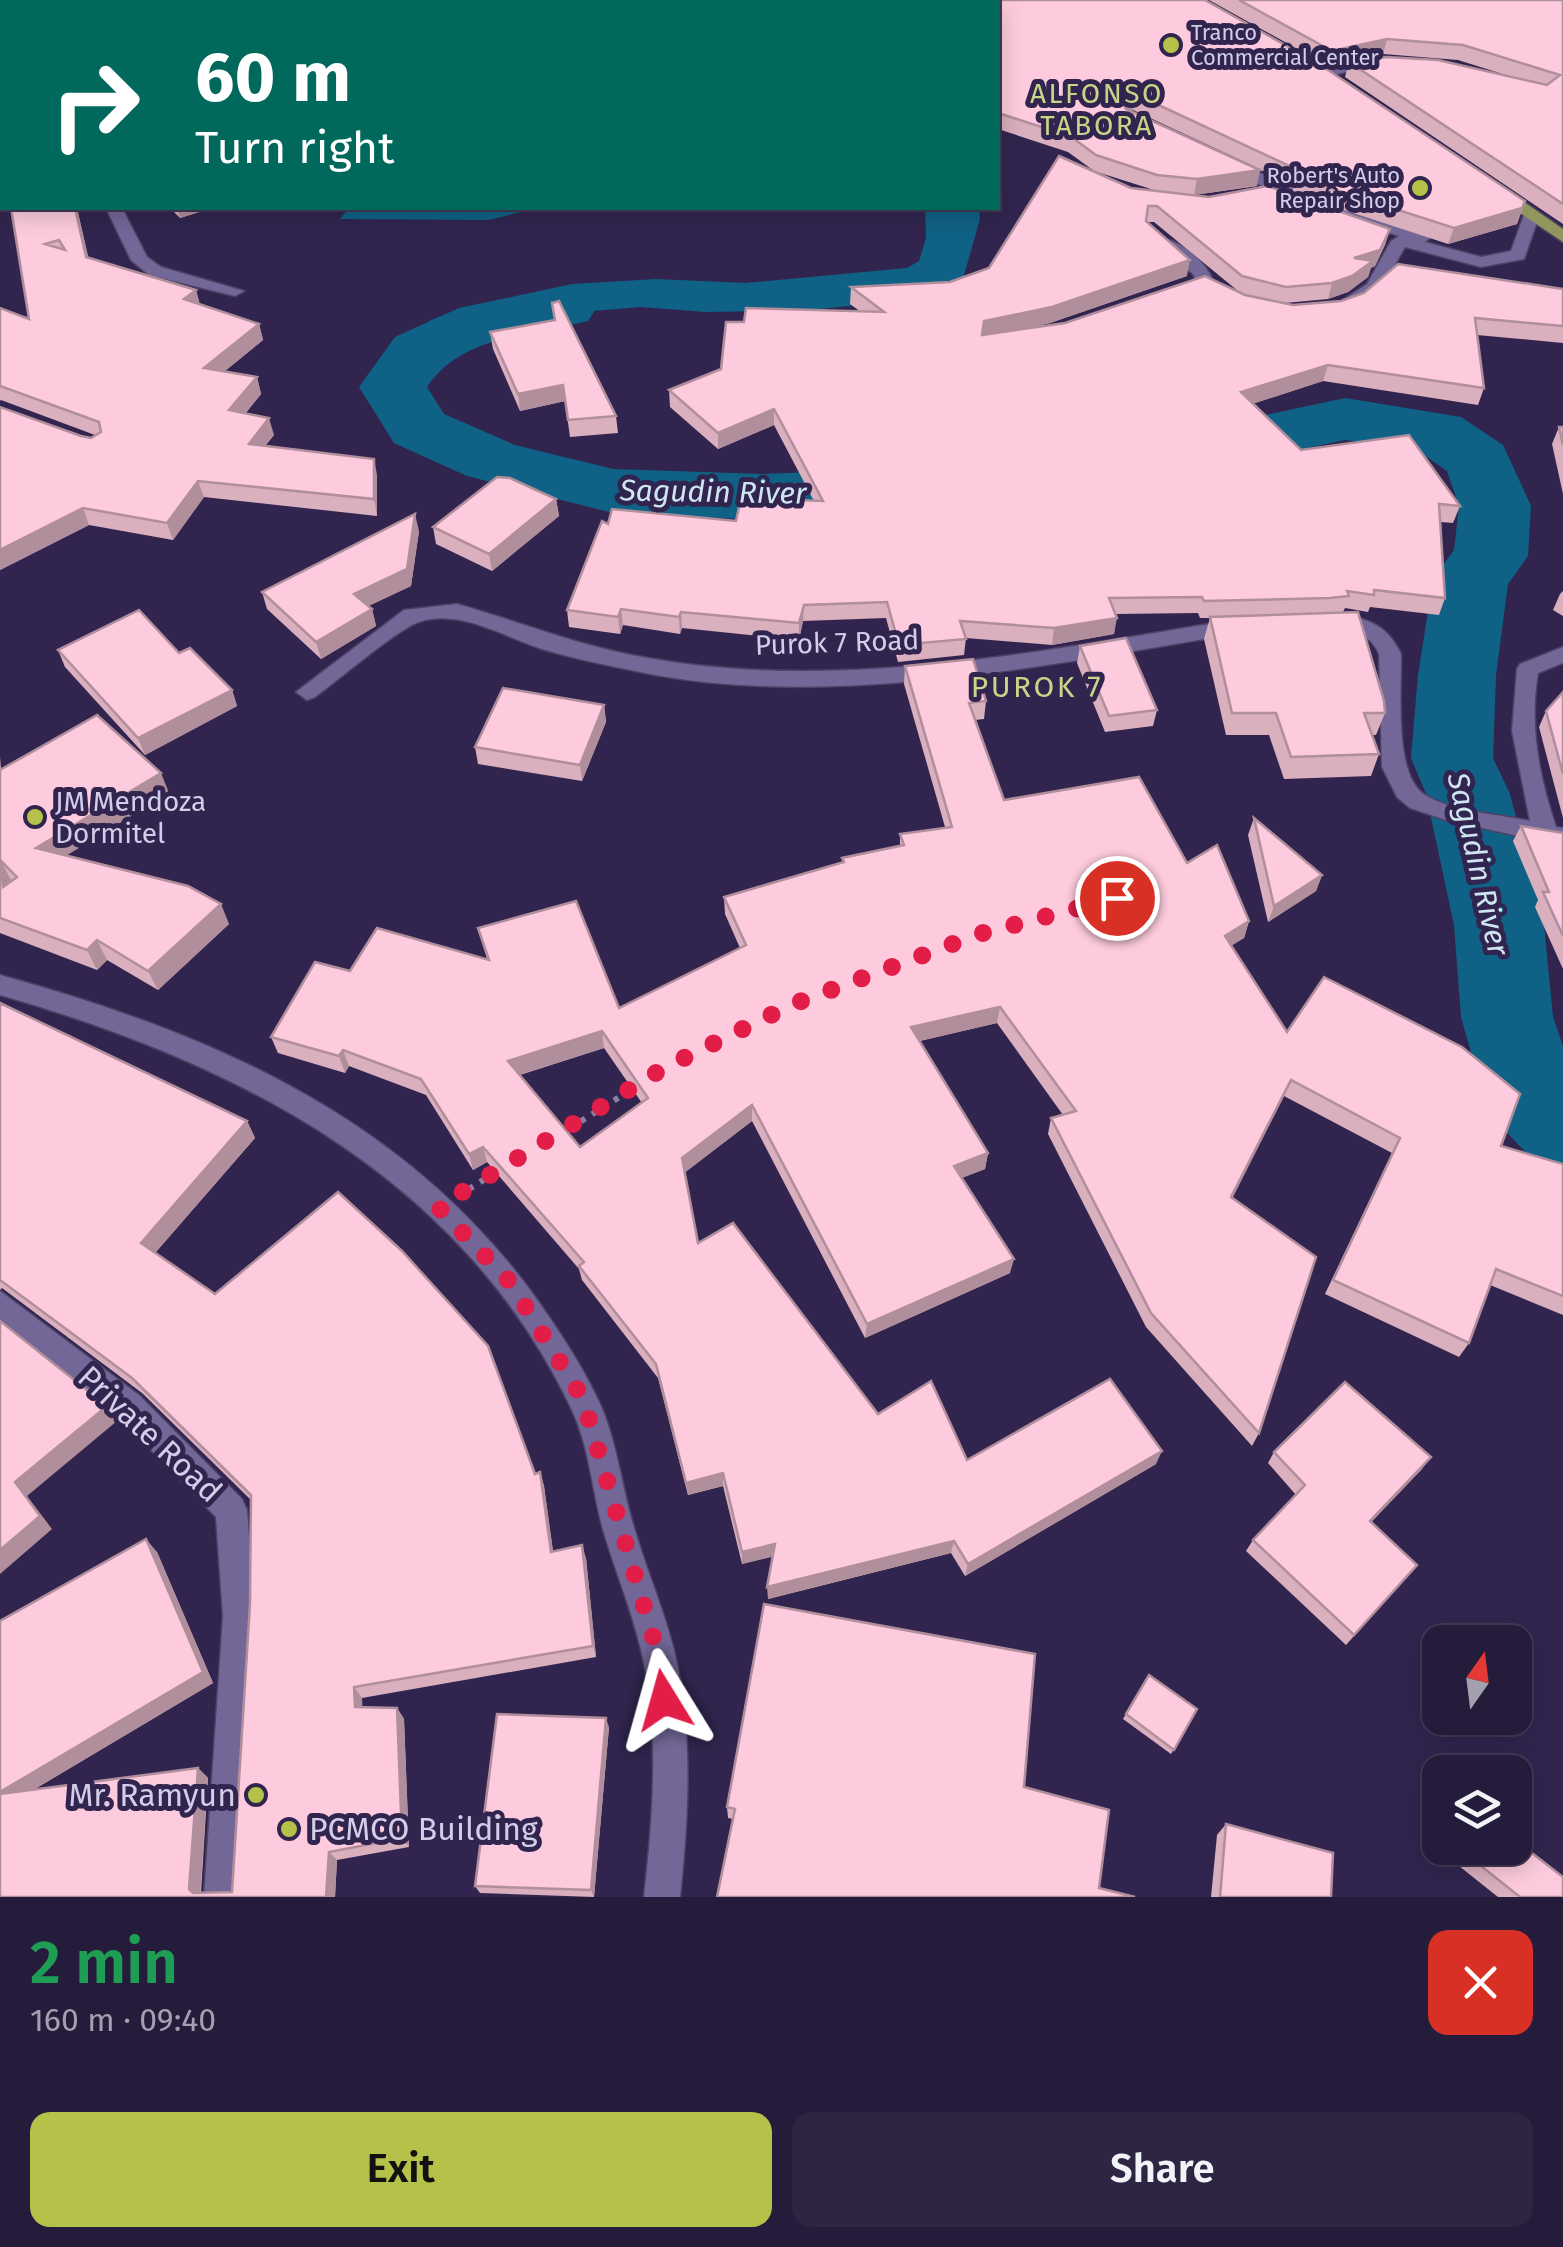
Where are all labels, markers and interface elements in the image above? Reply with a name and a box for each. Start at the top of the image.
place label: Tranco Commercial Center [1191,19,1379,71]
marker: Tranco Commercial Center [1160,34,1182,56]
text: 60 m [195,36,351,120]
icon: right [30,40,160,170]
district label: ALFONSO TABORA [1030,77,1164,142]
text: Turn right [195,121,394,175]
place label: Robert's Auto Repair Shop [1266,162,1400,214]
marker: Robert's Auto Repair Shop [1409,177,1431,199]
water label: Sagudin River [618,472,808,512]
street label: Purok 7 Road [754,623,920,662]
district label: PUROK 7 [971,669,1103,705]
water label: Sagudin River [1439,768,1517,961]
place label: JM Mendoza Dormitel [55,785,206,850]
marker: JM Mendoza Dormitel [24,806,46,828]
pin [1075,856,1160,941]
icon: arrive [1090,871,1145,926]
street label: Private Road [70,1358,230,1510]
north arrow [1422,1625,1532,1735]
map controls [1422,1625,1532,1865]
position arrow [612,1648,716,1752]
button: layers [1422,1755,1532,1865]
place label: Mr. Ramyun [68,1776,236,1814]
marker: Mr. Ramyun [245,1784,267,1806]
place label: PCMCO Building [309,1810,538,1848]
marker: PCMCO Building [278,1818,300,1840]
text: 2 min [30,1927,178,1999]
button: close [1428,1930,1533,2035]
text: 160 m · 09:40 [30,2001,216,2039]
button: Exit [30,2112,772,2227]
button: Share [792,2112,1533,2227]

